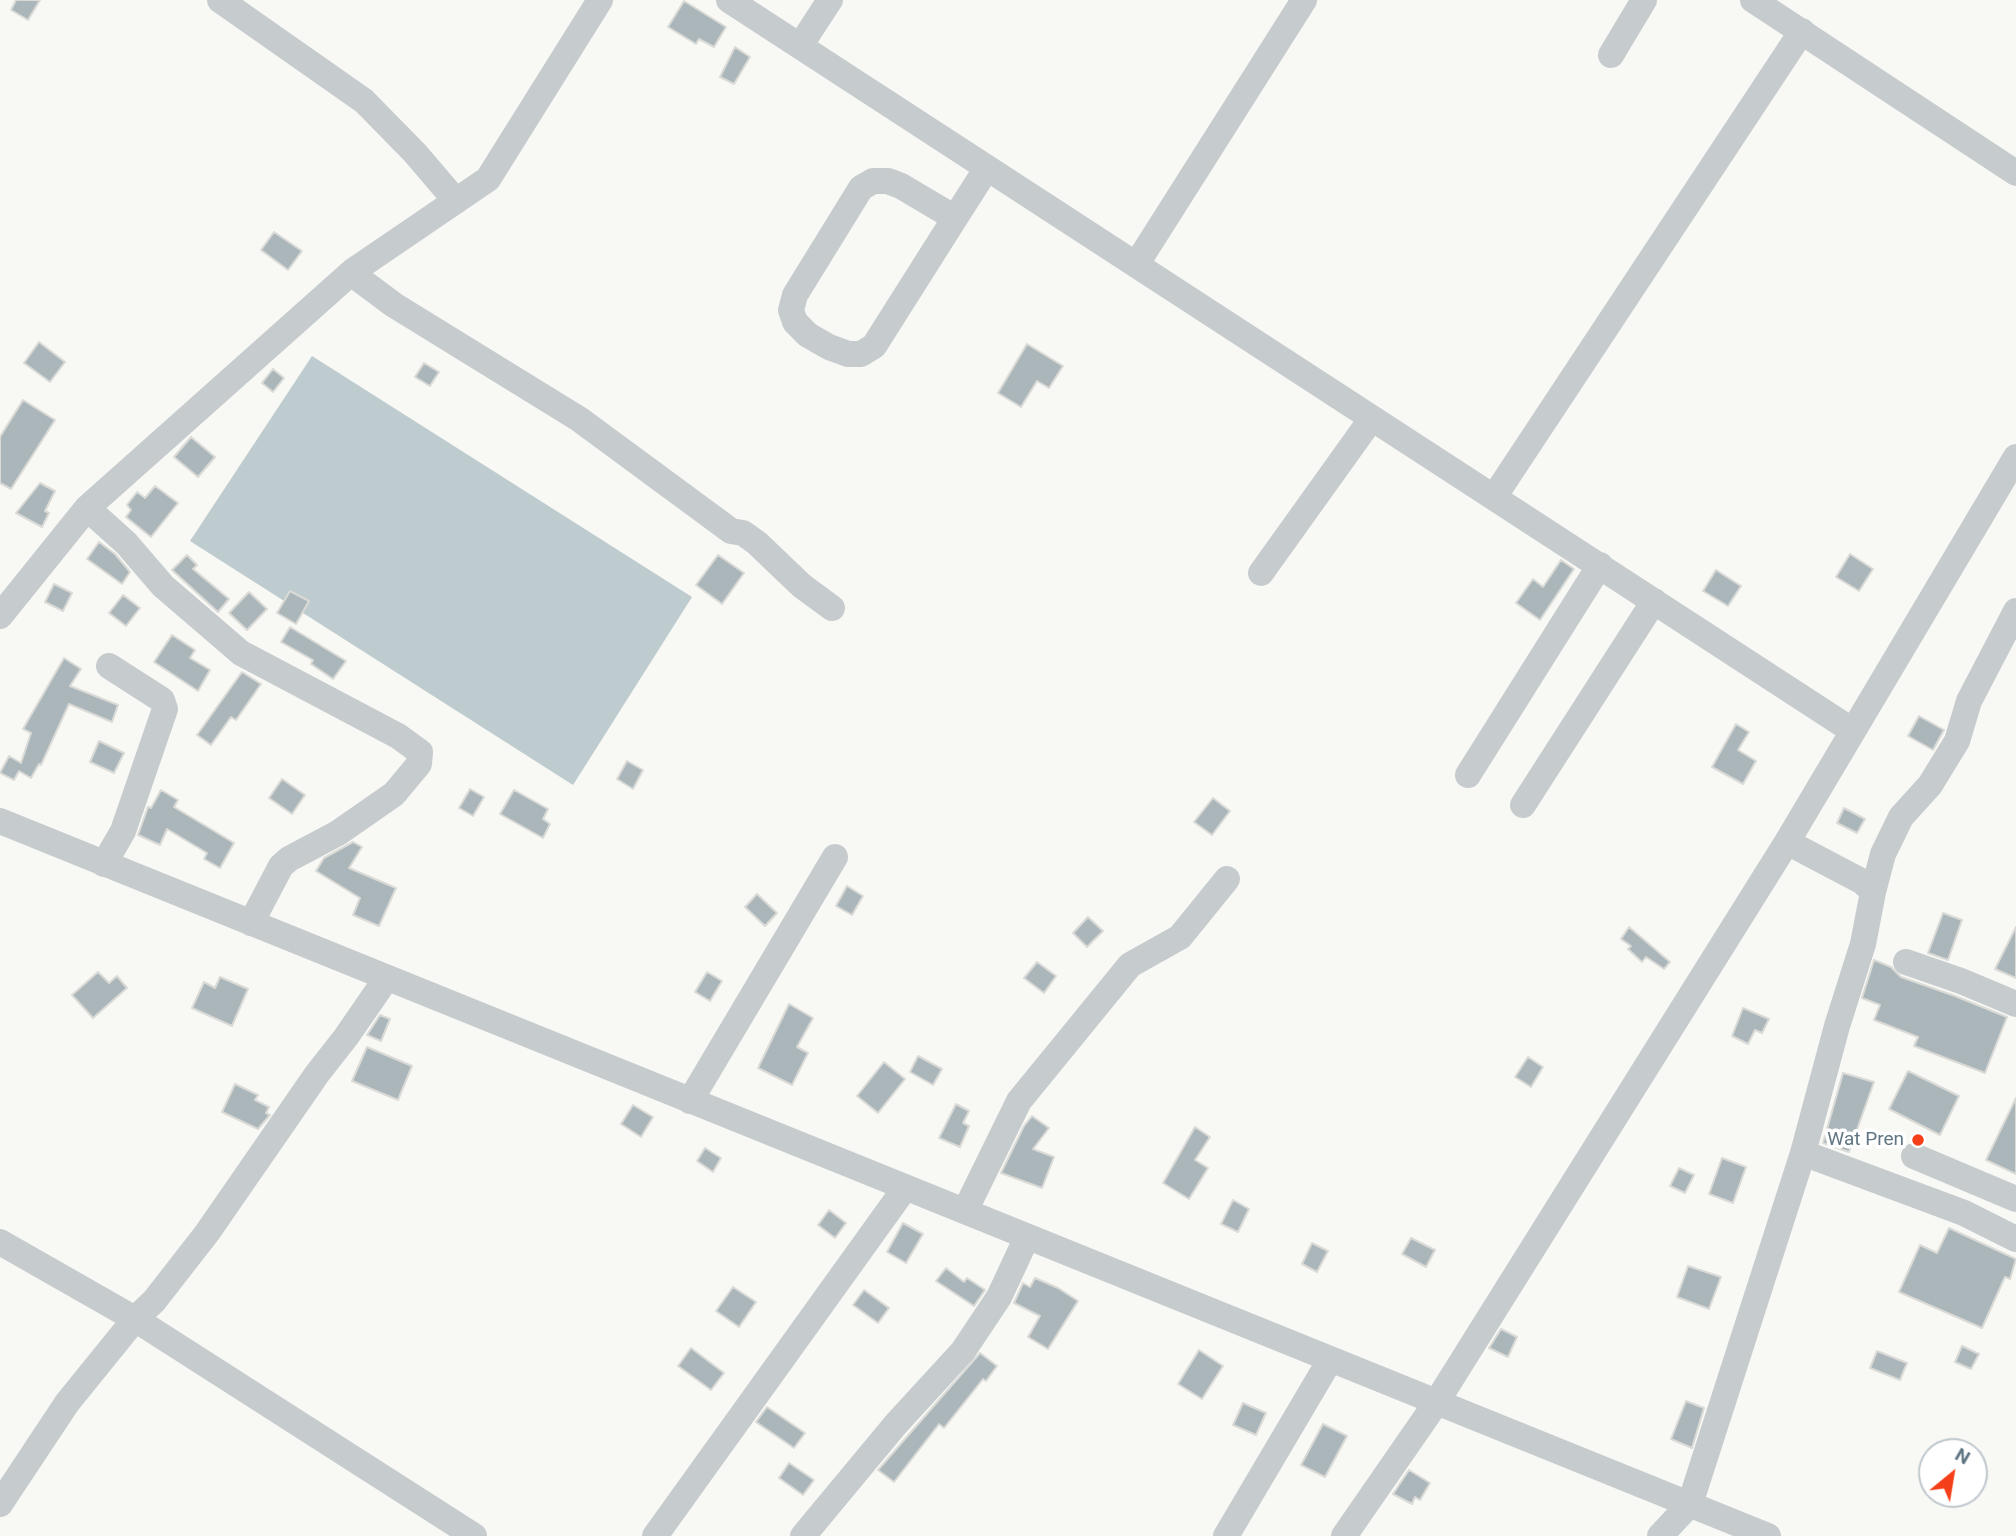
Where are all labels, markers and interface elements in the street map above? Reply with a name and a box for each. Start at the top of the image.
place label: Wat Pren [1827,1129,1904,1151]
marker: Wat Pren [1910,1132,1926,1148]
north arrow [1918,1438,1988,1508]
text: N [1951,1443,1974,1469]

